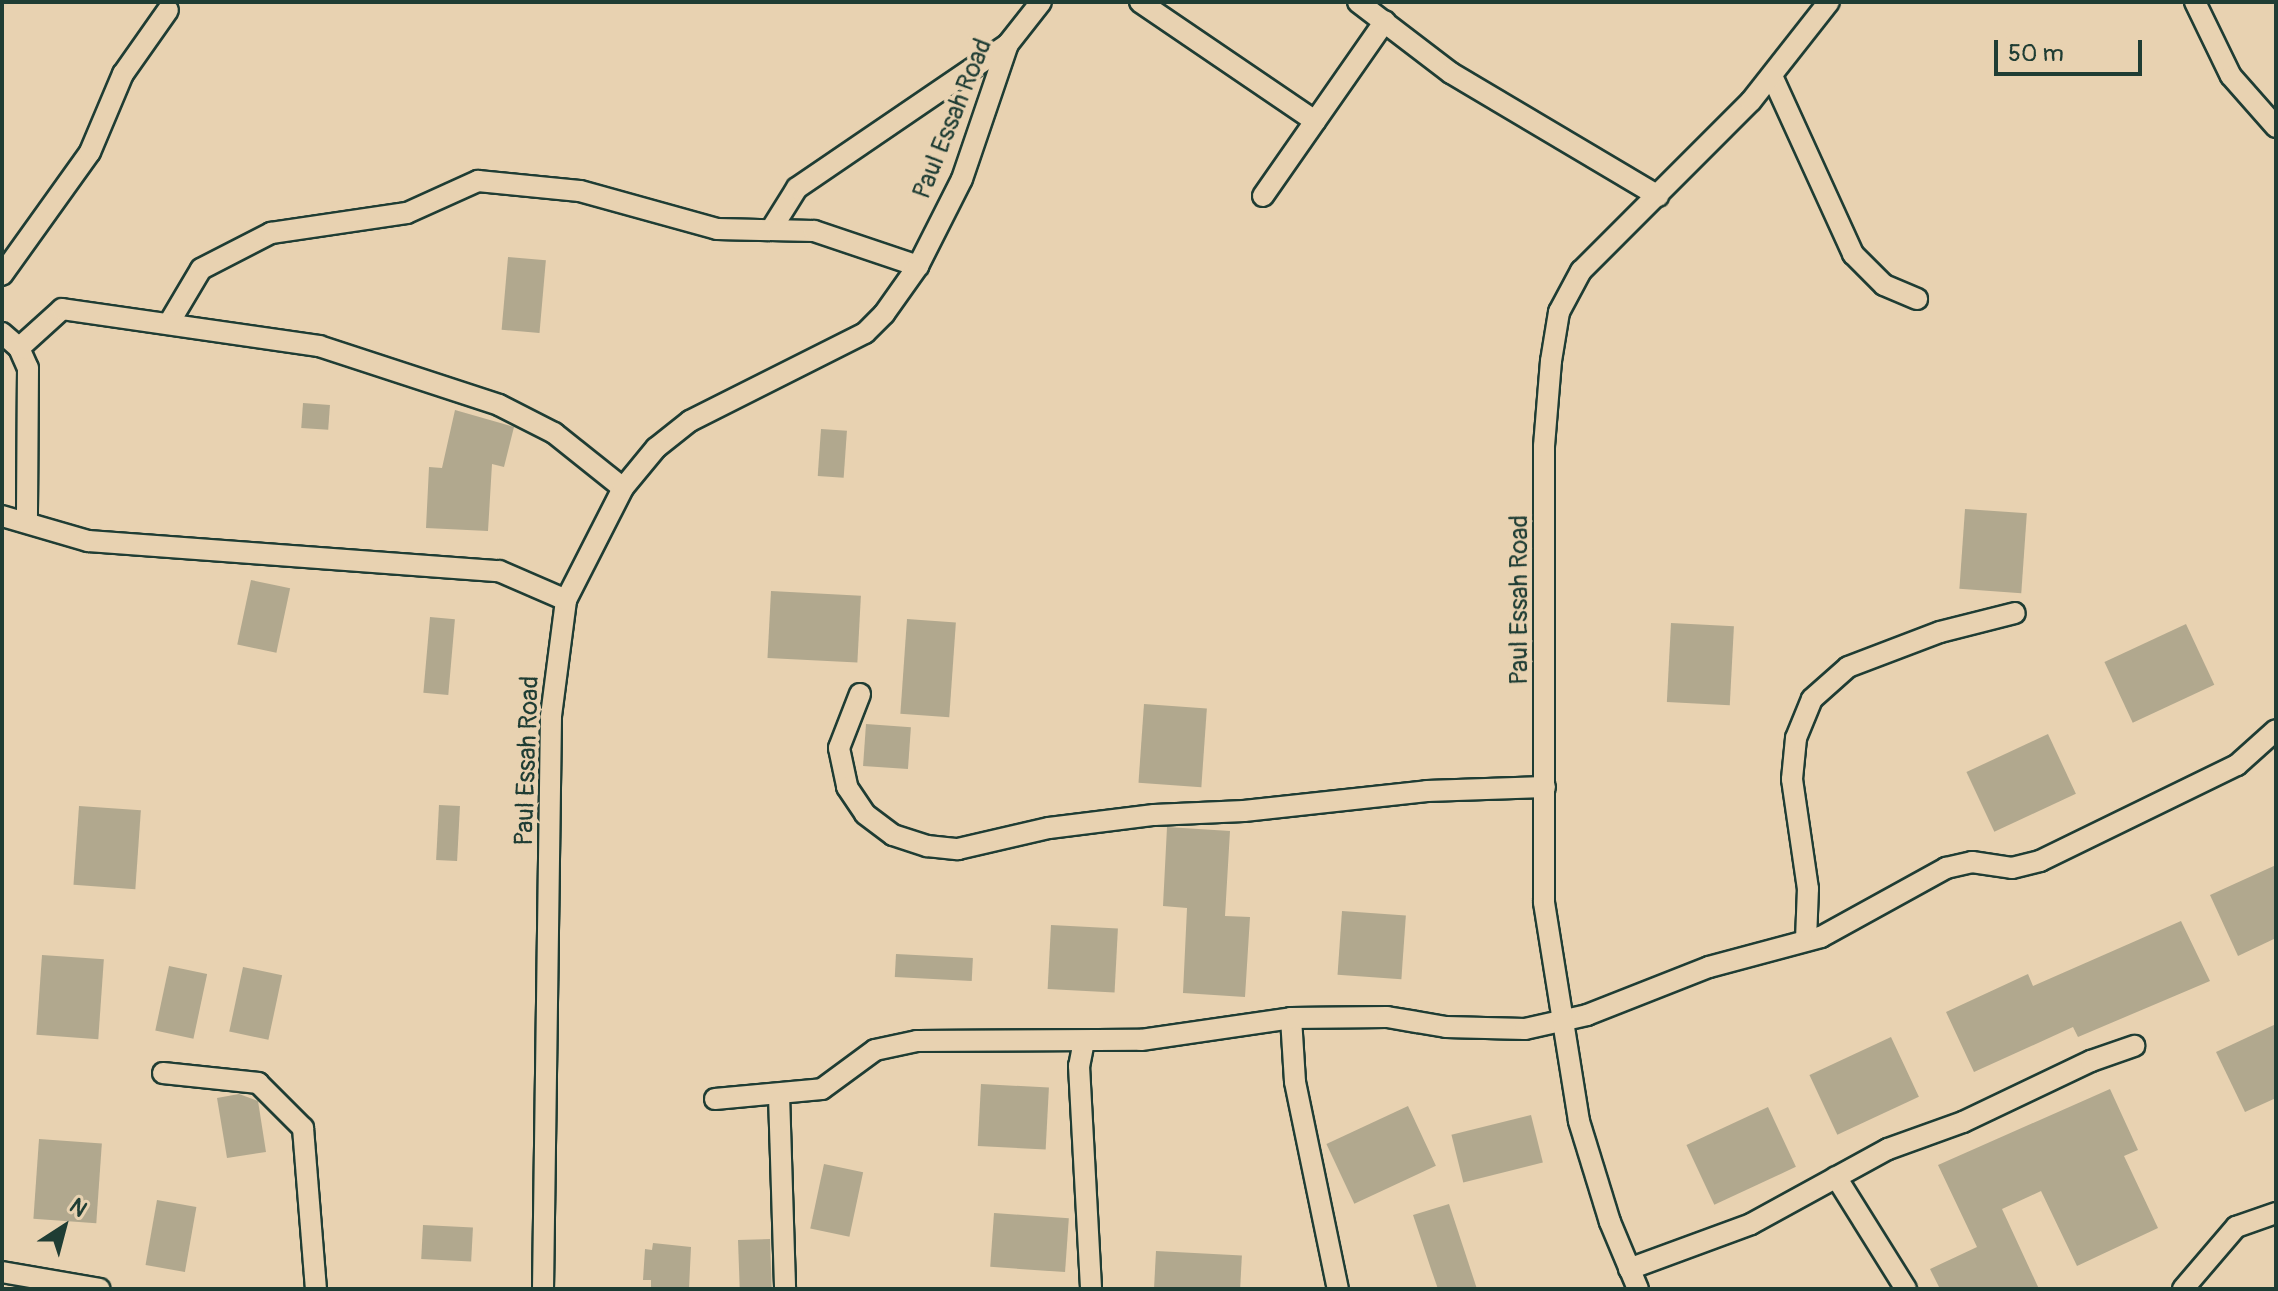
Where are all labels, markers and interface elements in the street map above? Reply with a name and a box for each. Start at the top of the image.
scale bar [1998,24,2146,74]
street label: Paul Essah Road [907,34,999,204]
text: 50 m [2008,39,2064,68]
street label: Paul Essah Road [1504,515,1536,685]
street label: Paul Essah Road [509,675,547,847]
north arrow [24,1187,104,1267]
text: N [64,1192,92,1223]

